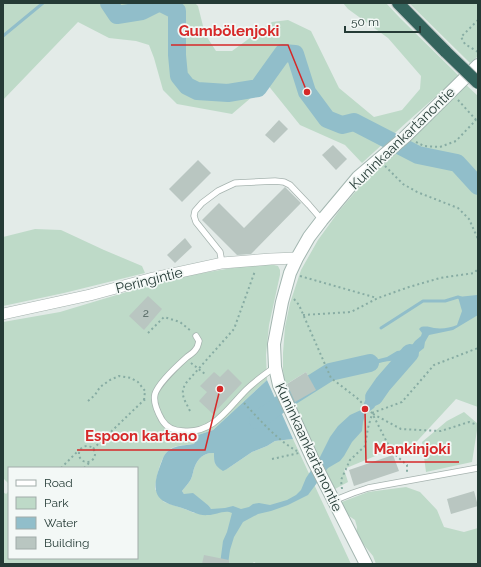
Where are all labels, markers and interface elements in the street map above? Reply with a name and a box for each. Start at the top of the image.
scale bar [345,8,420,34]
text: 50 m [351,15,379,29]
callout: Gumbölenjoki [171,18,288,45]
text: Gumbölenjoki [179,22,279,40]
street label: Kuninkaankartanontie [346,84,458,192]
street label: Peringintie [114,264,184,296]
house number: 2 [143,306,149,320]
street label: Kuninkaankartanontie [272,380,346,514]
callout: Espoon kartano [77,423,205,450]
text: Espoon kartano [85,427,197,445]
callout: Mankinjoki [366,435,459,462]
text: Mankinjoki [373,440,451,458]
legend [8,467,138,559]
text: Road [44,476,73,490]
text: Park [44,496,69,510]
text: Water [44,516,78,530]
text: Building [44,536,90,550]

